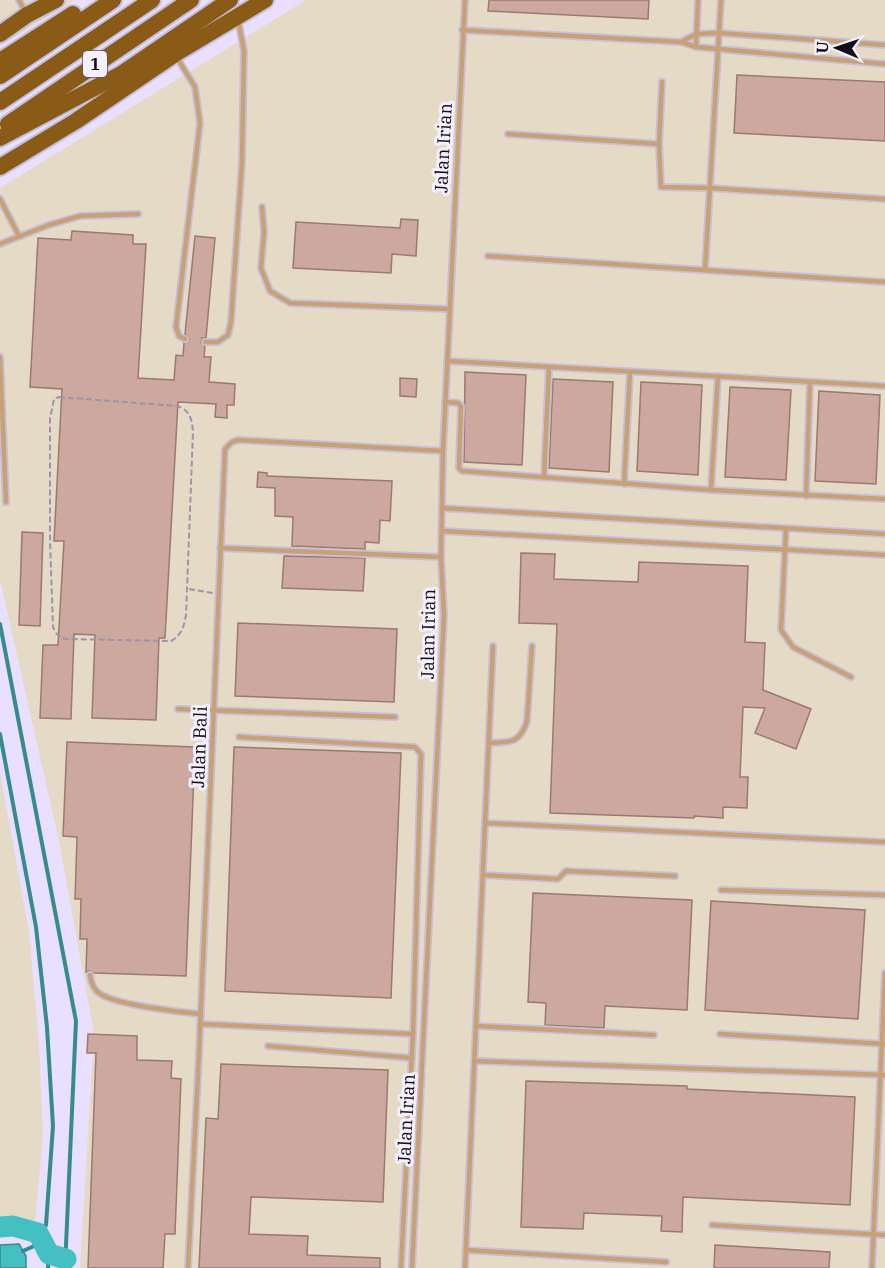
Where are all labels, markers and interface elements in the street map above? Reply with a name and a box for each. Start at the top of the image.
north arrow [807,18,867,78]
text: U [812,41,832,54]
road number: 1 [83,51,107,77]
street label: Jalan Irian [429,102,457,194]
street label: Jalan Irian [416,589,440,679]
street label: Jalan Bali [186,705,212,788]
street label: Jalan Irian [392,1073,420,1165]

